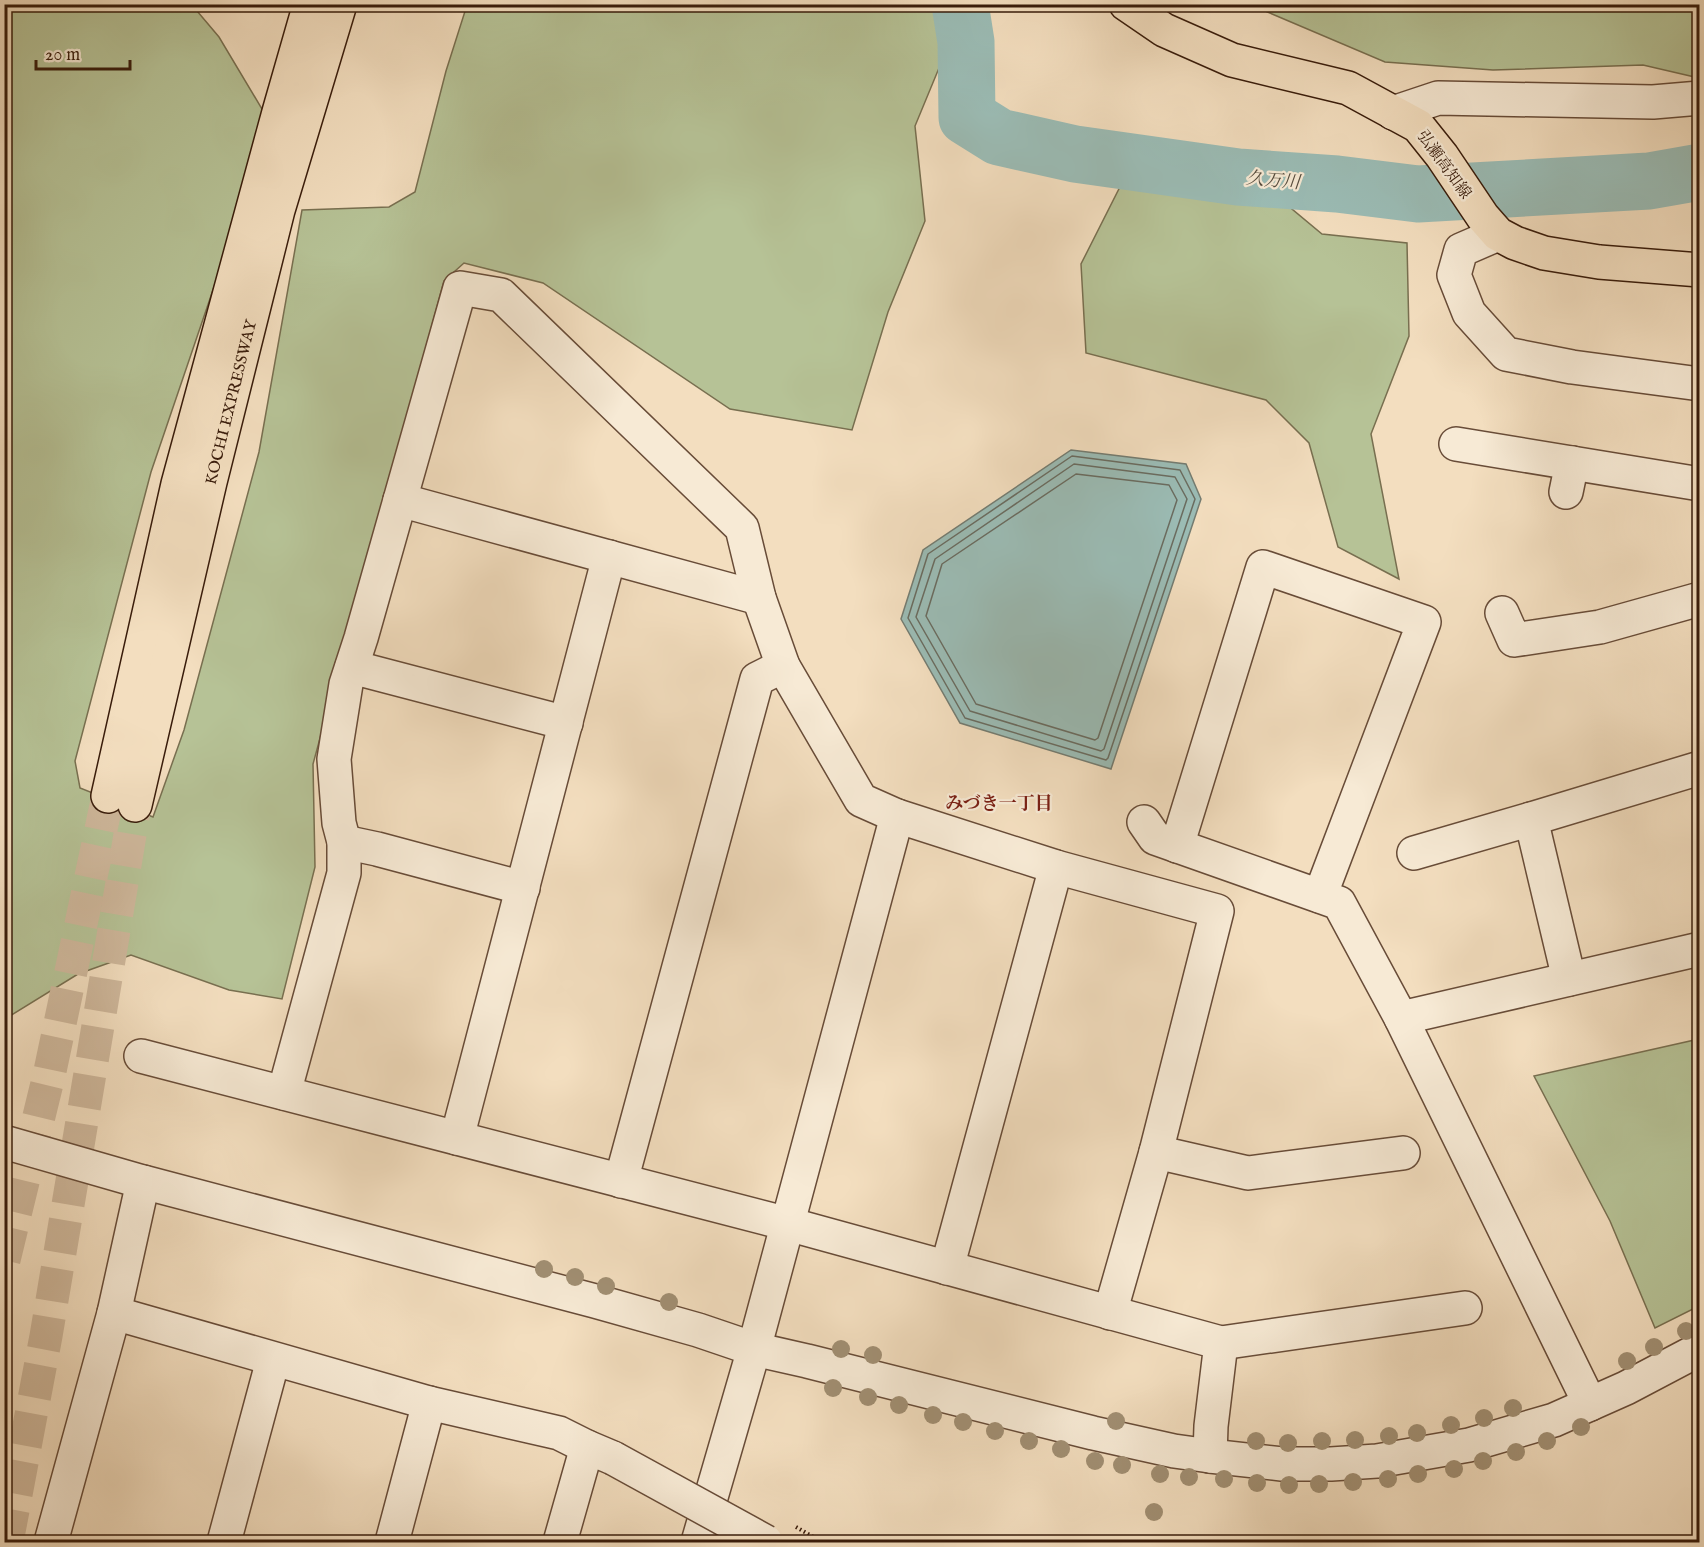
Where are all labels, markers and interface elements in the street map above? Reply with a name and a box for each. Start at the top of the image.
scale bar [36,33,130,71]
text: 20 m [45,44,80,67]
street label: 弘瀬高知線 [1412,127,1475,203]
water label: 久万川 [1245,168,1303,195]
street label: KOCHI EXPRESSWAY [202,317,262,487]
district label: みづき一丁目 [945,793,1053,816]

